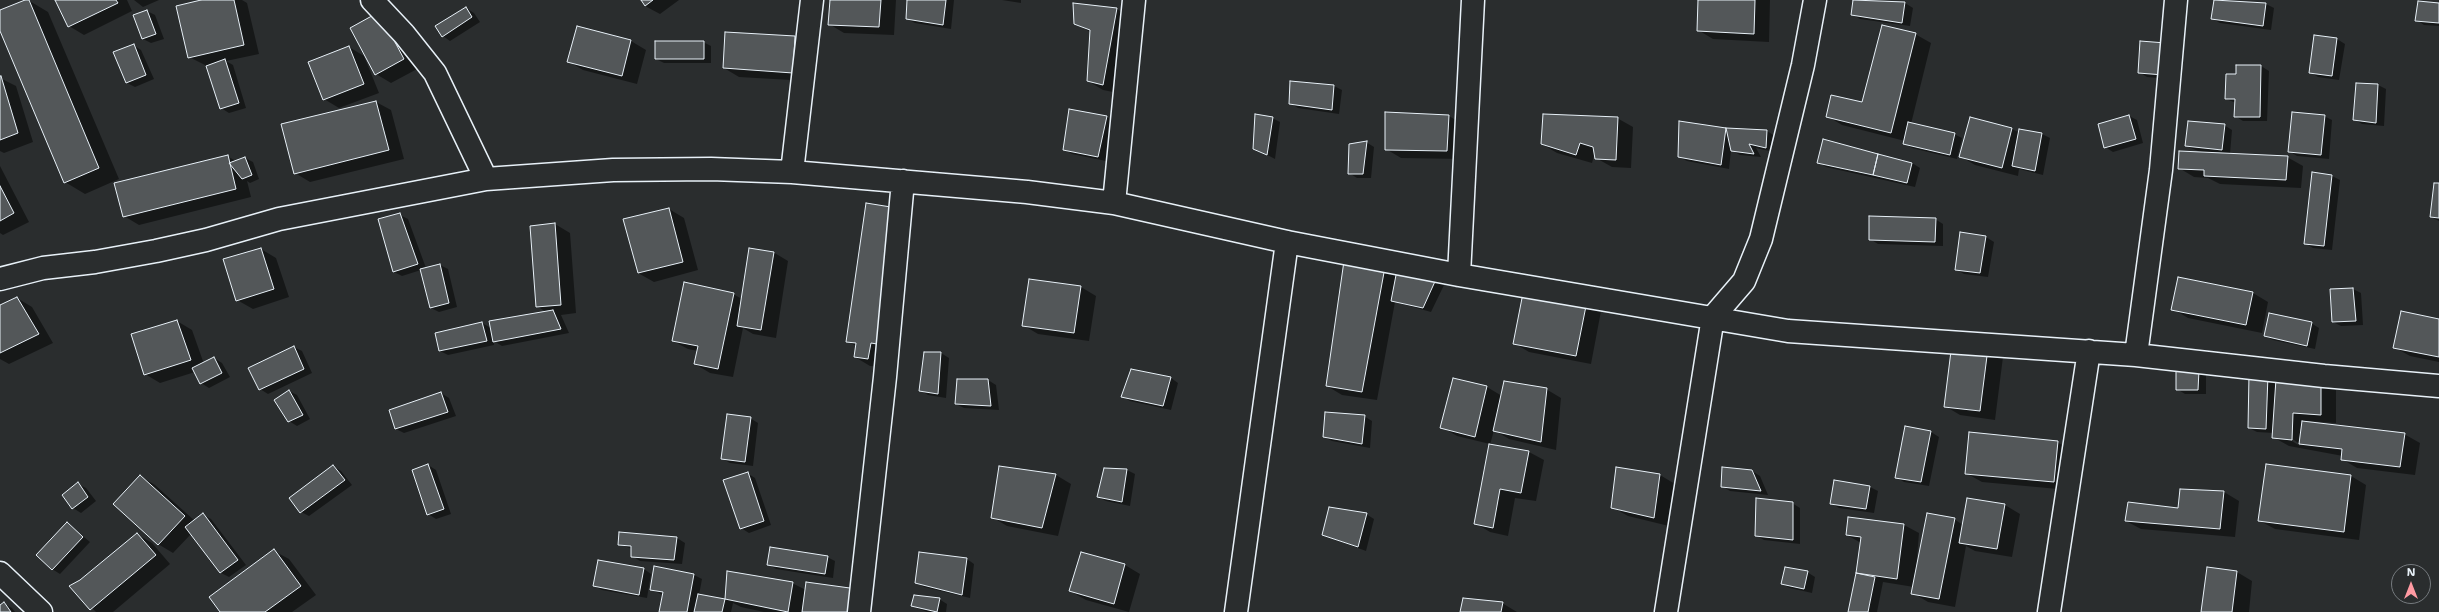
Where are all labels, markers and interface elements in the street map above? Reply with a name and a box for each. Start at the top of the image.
north arrow [2391,564,2431,604]
text: N [2407,565,2415,580]

